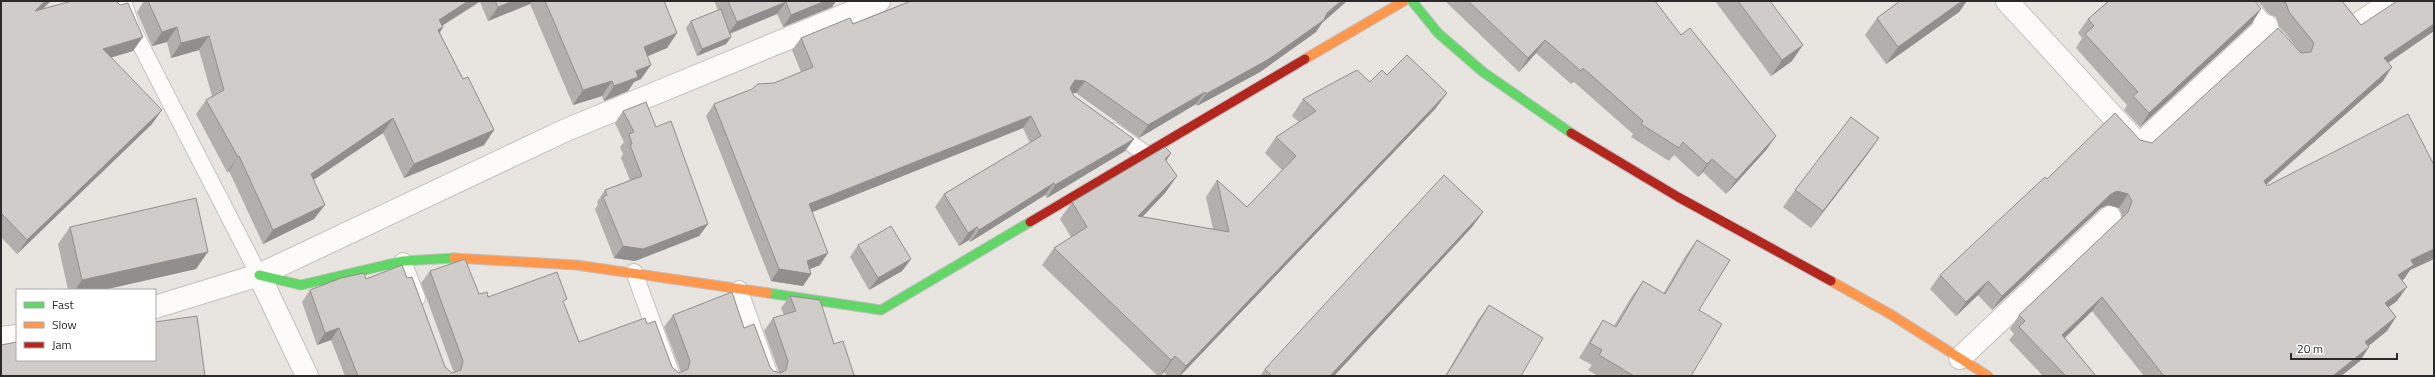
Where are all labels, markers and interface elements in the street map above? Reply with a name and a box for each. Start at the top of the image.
legend [16,289,156,361]
text: Fast [52,295,75,314]
text: Slow [52,315,77,334]
text: Jam [52,335,72,354]
scale bar [2291,335,2397,361]
text: 20 m [2297,339,2323,358]

